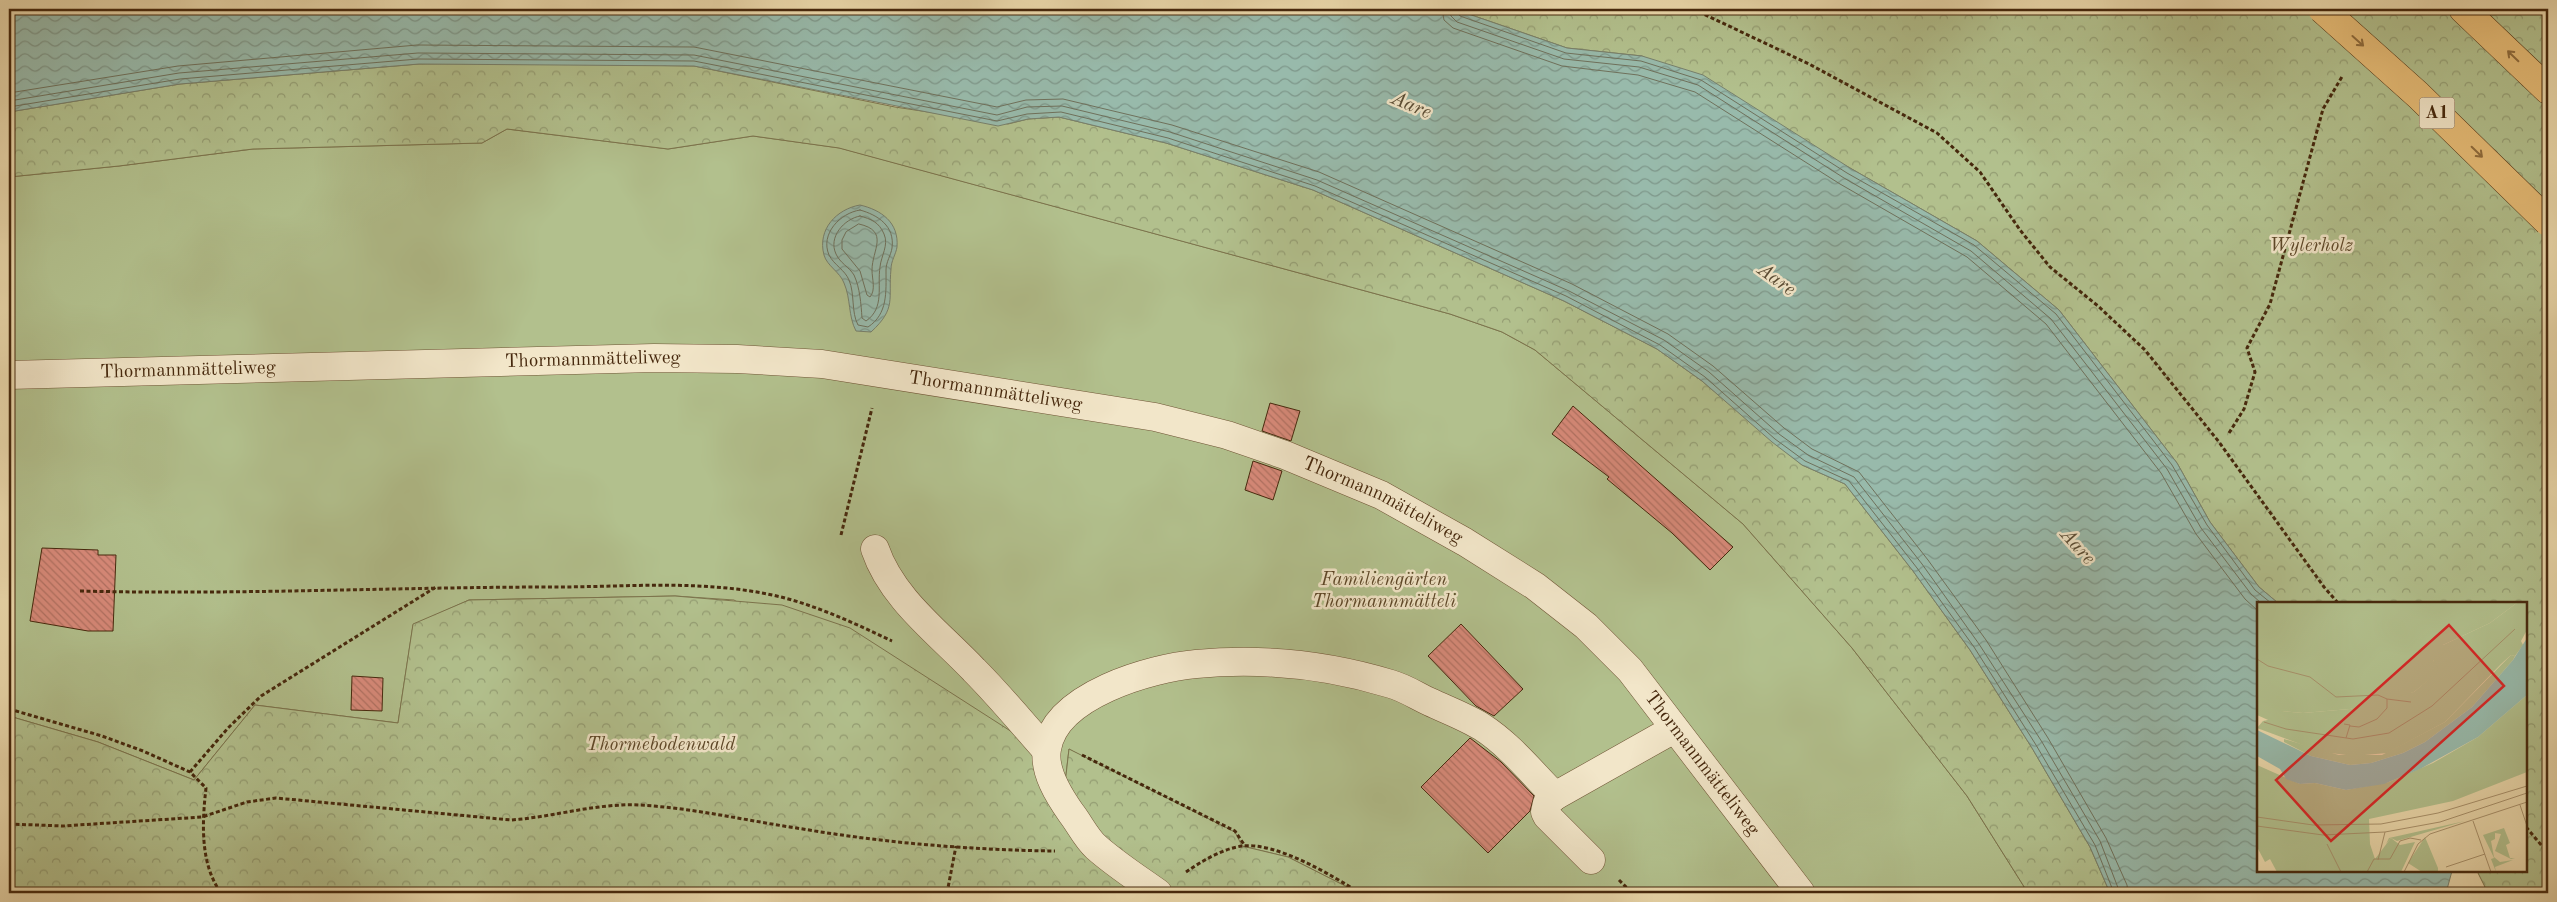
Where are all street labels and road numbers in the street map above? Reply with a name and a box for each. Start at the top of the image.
road number: A1 [2420,98,2454,128]
street label: Thormannmätteliweg [505,348,682,371]
street label: Thormannmätteliweg [100,358,277,382]
street label: Thormannmätteliweg [907,368,1084,415]
street label: Thormannmätteliweg [1300,454,1466,548]
street label: Thormannmätteliweg [1641,688,1763,840]

